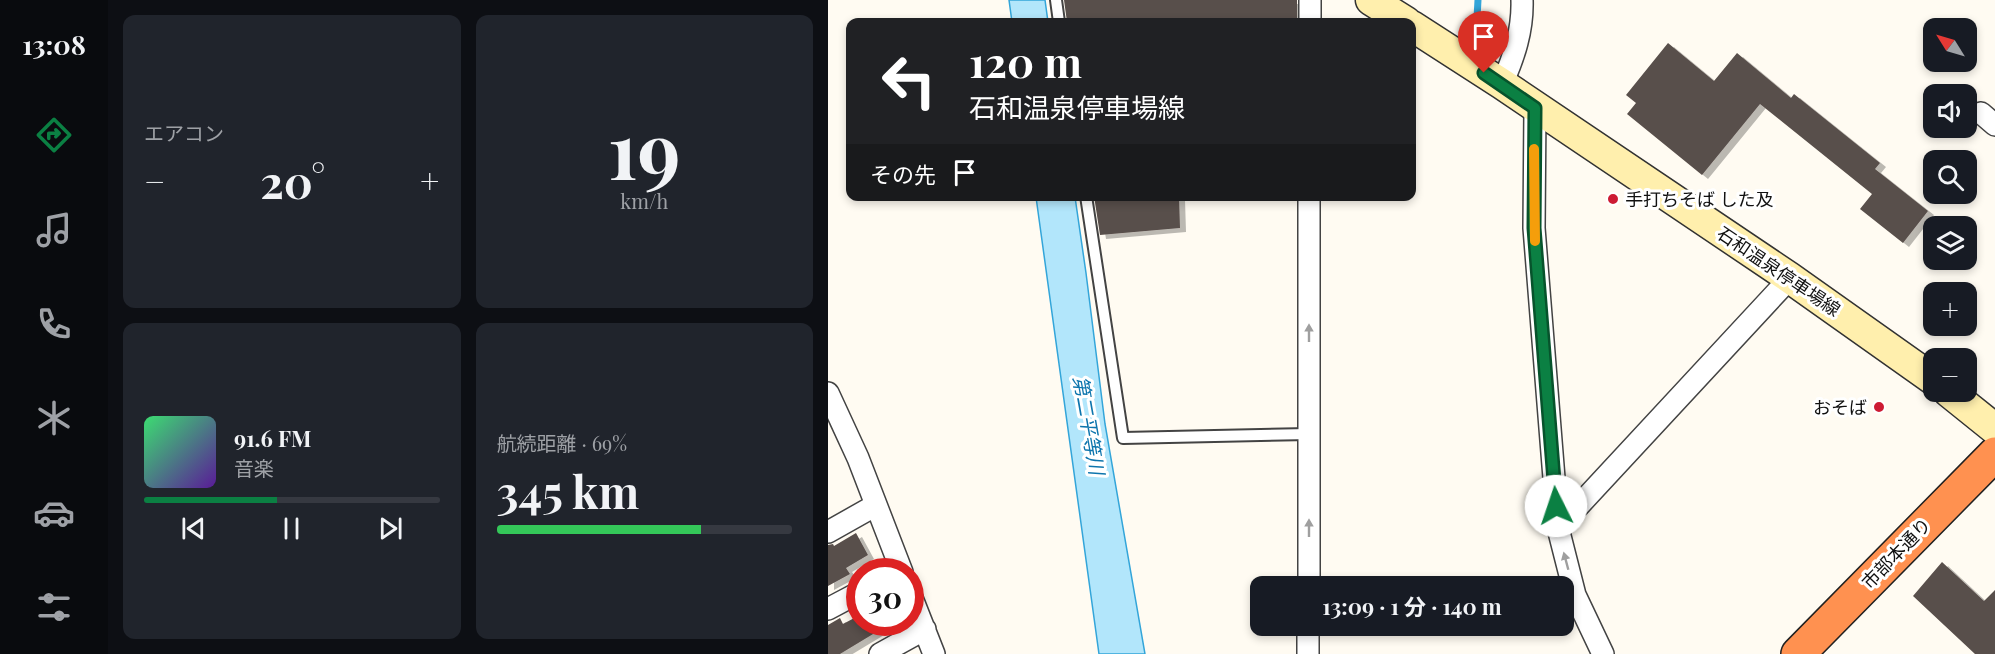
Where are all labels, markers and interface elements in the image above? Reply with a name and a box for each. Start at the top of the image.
pin [1458,11,1509,73]
north arrow [1923,18,1977,72]
map controls [1923,18,1977,402]
icon: arrive [1467,20,1500,53]
text: 13:08 [22,26,86,62]
text: 120 m [969,33,1082,89]
icon: left [870,42,948,120]
button: sound [1923,84,1977,138]
text: 石和温泉停車場線 [969,89,1185,125]
text: 19 [608,96,681,200]
icon: directions [33,114,75,156]
text: エアコン [144,119,224,146]
text: 20° [260,150,325,210]
button: search [1923,150,1977,204]
icon: arrive [948,156,981,189]
text: − [144,158,165,202]
text: + [420,158,439,202]
text: その先 [870,159,936,189]
text: km/h [620,187,668,214]
place label: 手打ちそば した及 [1625,187,1773,211]
marker: 手打ちそば した及 [1606,192,1620,206]
icon: music [33,209,75,251]
button: layers [1923,216,1977,270]
street label: 石和温泉停車場線 [1713,221,1845,321]
button: + [1923,282,1977,336]
icon: phone [33,303,75,345]
one-way arrow [1304,324,1314,343]
button: − [1923,348,1977,402]
water label: 第二平等川 [1068,373,1112,479]
place label: おそば [1813,395,1867,419]
icon: climate [33,397,75,439]
marker: おそば [1872,400,1886,414]
text: 91.6 FM [234,423,311,453]
text: 航続距離 · 69% [497,429,627,456]
text: 音楽 [234,454,274,481]
text: 345 km [497,460,639,520]
position arrow [1524,474,1588,538]
icon: car [33,492,75,534]
icon: previous [177,512,210,545]
icon: pause [275,512,308,545]
icon: next [374,512,407,545]
street label: 市部本通り [1856,512,1936,594]
one-way arrow [1304,519,1314,538]
one-way arrow [1561,552,1570,570]
speed limit sign: 30 [846,558,924,636]
icon: filters [33,586,75,628]
text: 13:09 · 1 分 · 140 m [1322,591,1502,621]

